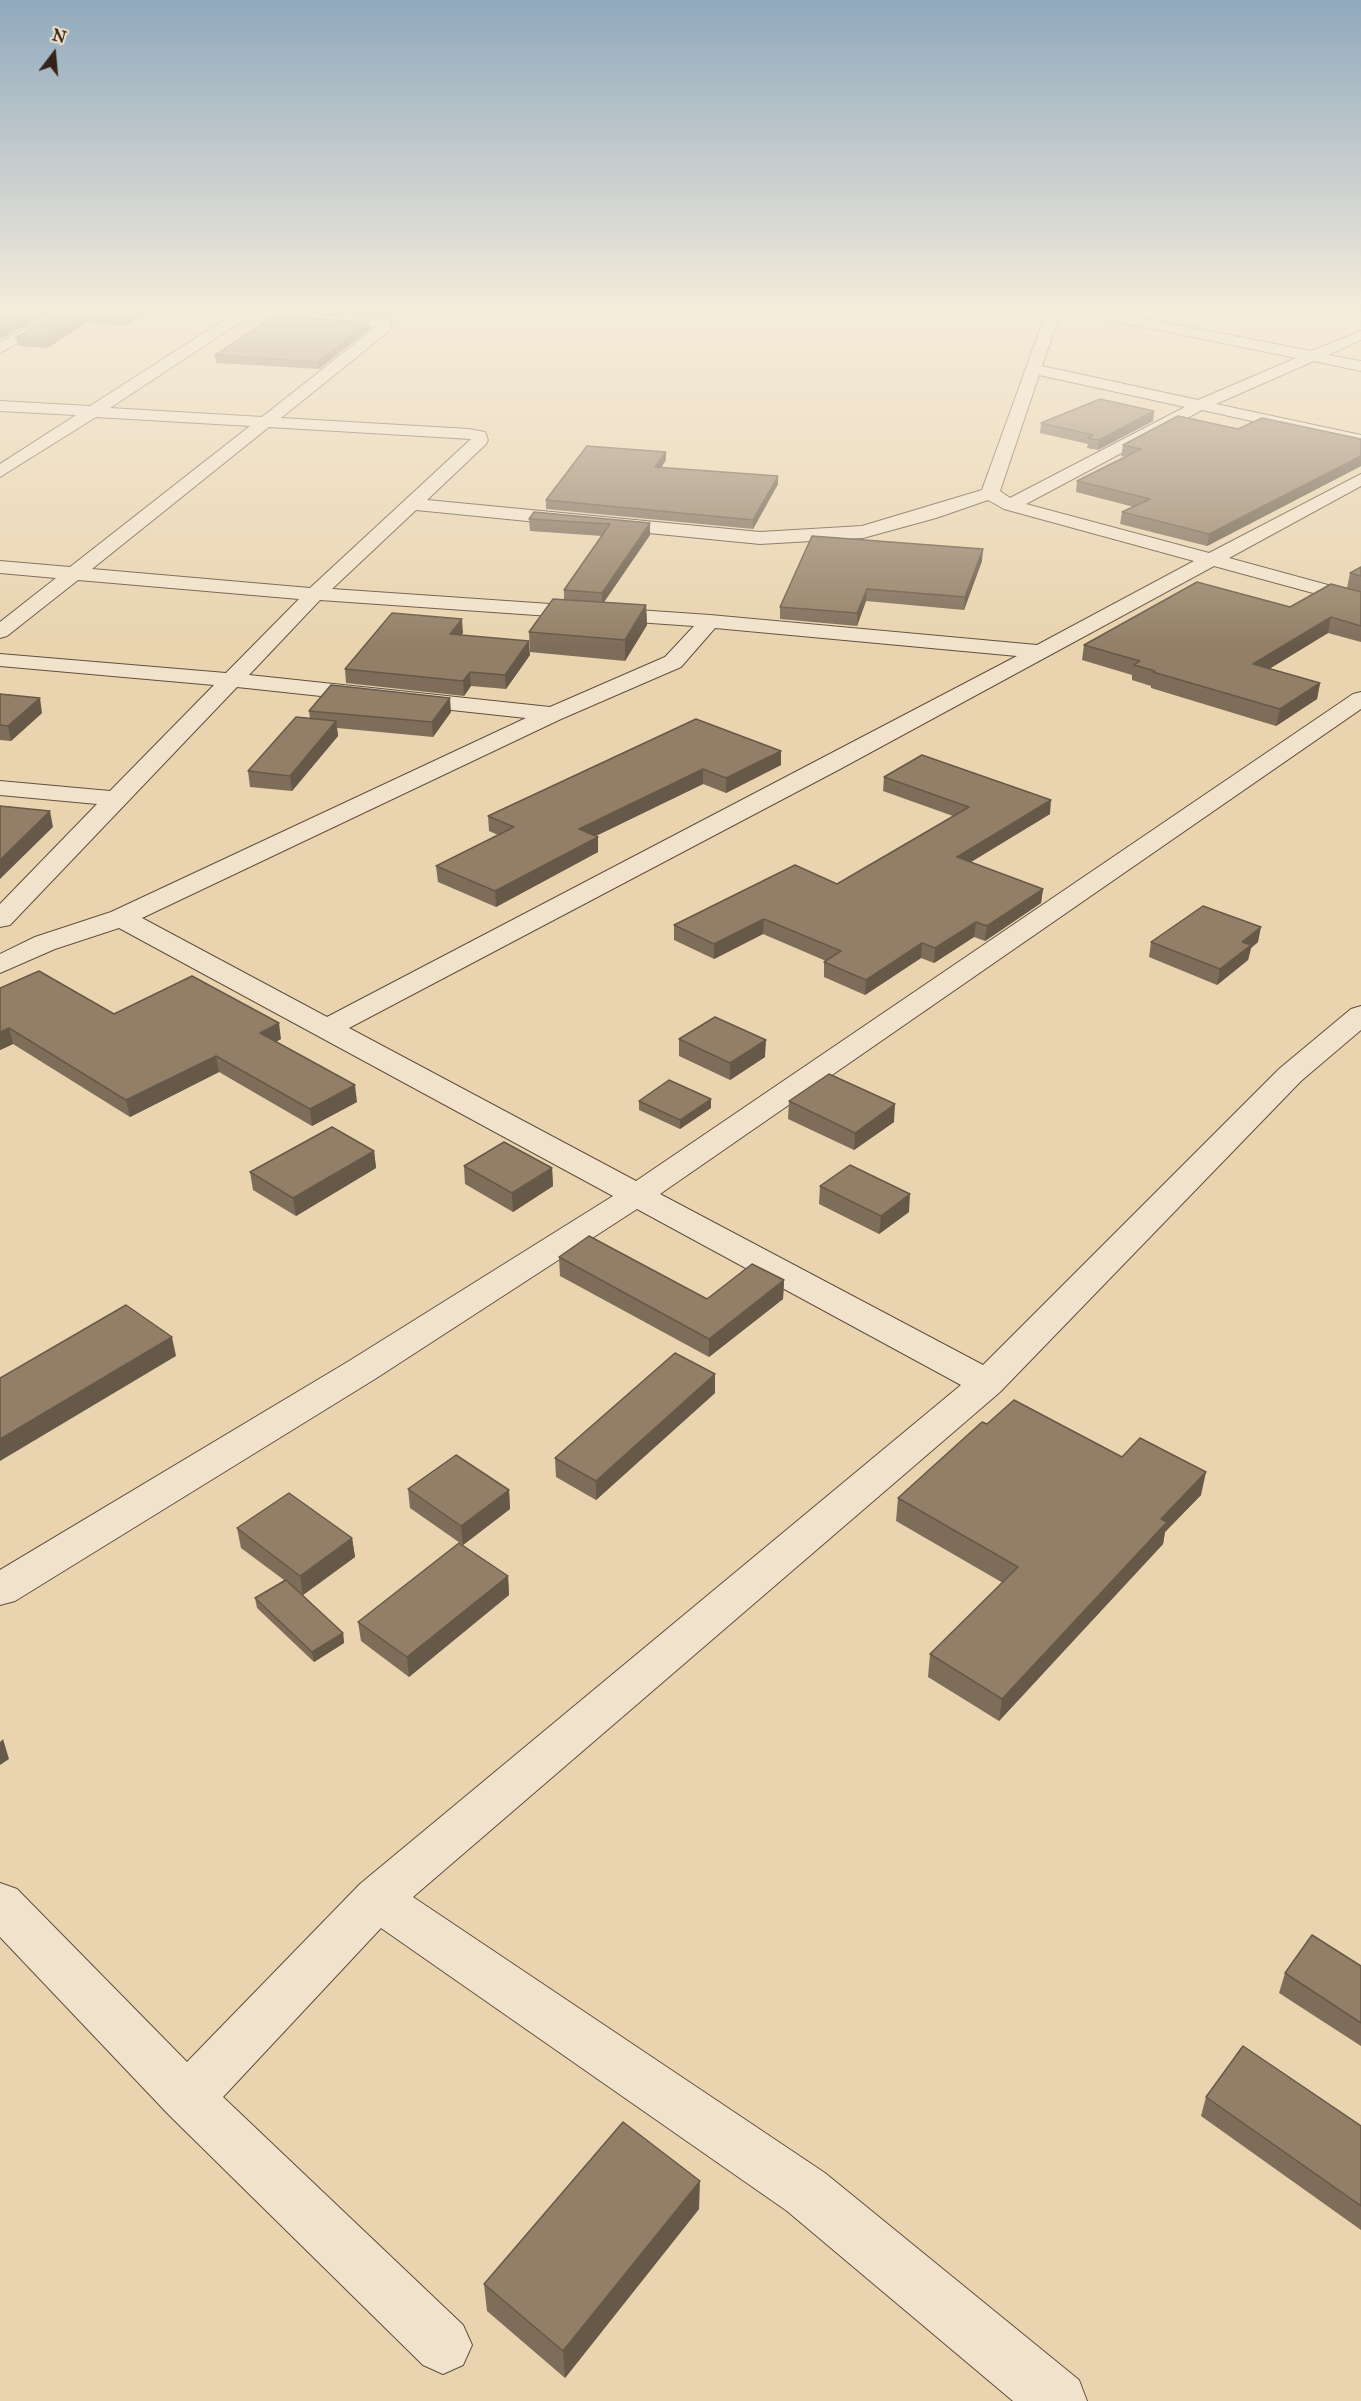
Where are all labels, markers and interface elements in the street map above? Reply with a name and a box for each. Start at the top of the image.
north arrow [24,24,84,84]
text: N [50,25,68,47]

